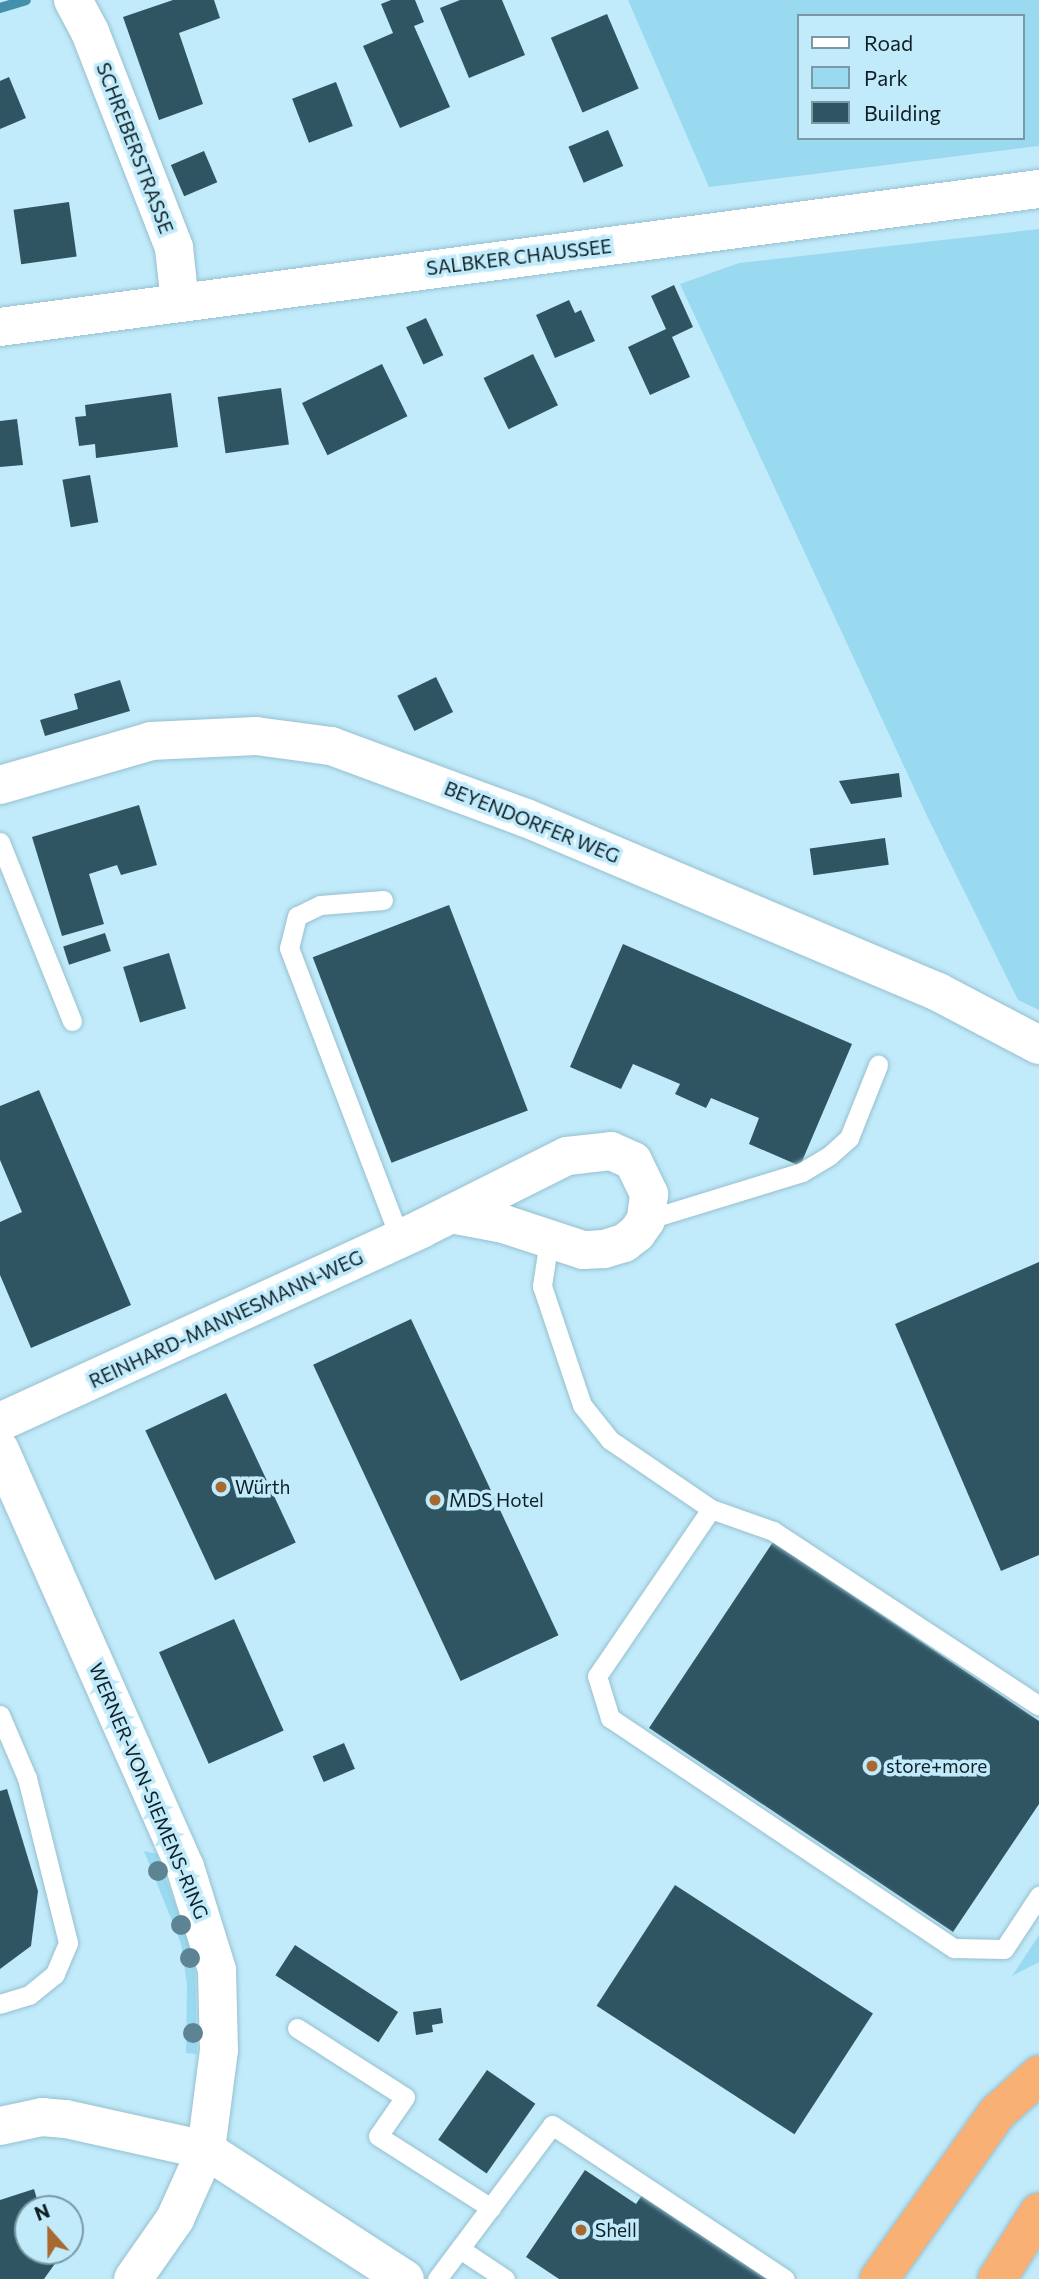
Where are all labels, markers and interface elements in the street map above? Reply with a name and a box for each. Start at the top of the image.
legend [797,14,1025,140]
text: Road [864,30,913,55]
street label: SCHREBERSTRASSE [92,59,178,237]
text: Park [864,65,908,90]
text: Building [864,100,941,125]
street label: SALBKER CHAUSSEE [425,234,613,280]
street label: BEYENDORFER WEG [441,776,623,868]
street label: REINHARD-MANNESMANN-WEG [85,1245,367,1393]
place label: Würth [235,1476,290,1498]
marker: Würth [213,1479,229,1495]
place label: MDS Hotel [449,1489,544,1511]
marker: MDS Hotel [427,1492,443,1508]
street label: WERNER-VON-SIEMENS-RING [85,1659,213,1923]
place label: store+more [886,1755,987,1777]
marker: store+more [864,1758,880,1774]
north arrow [14,2195,84,2265]
text: N [31,2199,53,2225]
place label: Shell [595,2219,637,2241]
marker: Shell [573,2222,589,2238]

